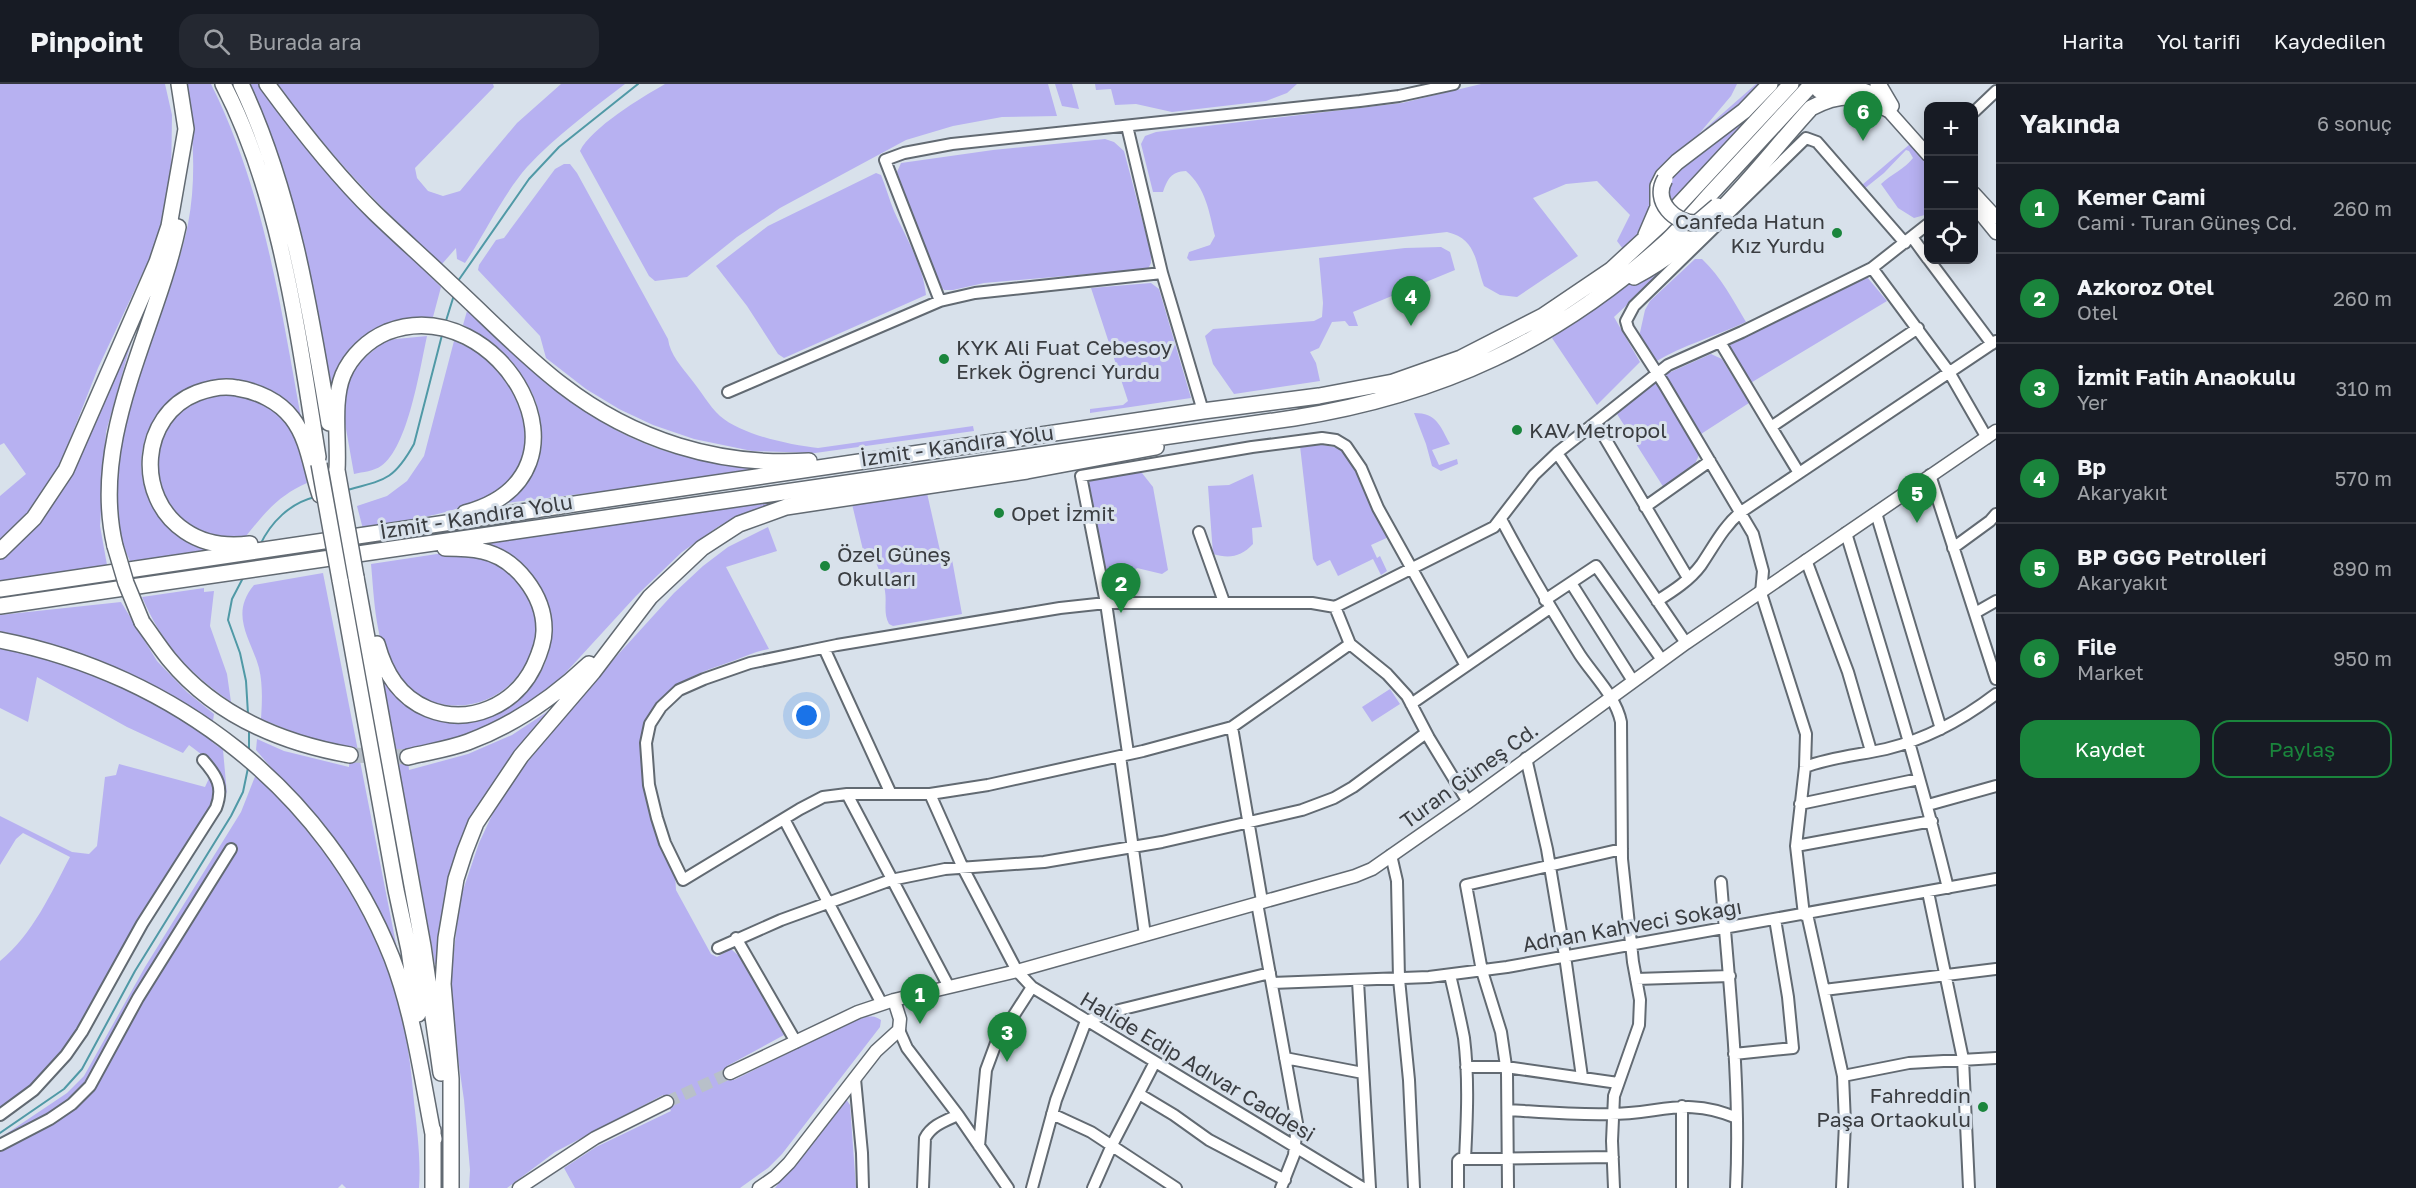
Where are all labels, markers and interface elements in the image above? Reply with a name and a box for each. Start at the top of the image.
search box [179,14,599,68]
text: Pinpoint [30,25,143,58]
icon: search [200,25,233,58]
text: Burada ara [248,28,362,55]
text: Harita [2062,28,2124,54]
text: Yol tarifi [2157,28,2241,54]
text: Kaydedilen [2274,28,2386,54]
pin: 6 [1844,92,1882,141]
map controls [1924,102,1978,264]
button: + [1924,102,1978,156]
text: Yakında [2020,108,2120,139]
text: 6 sonuç [2317,111,2392,135]
button: − [1924,156,1978,210]
text: Kemer Cami [2077,183,2205,210]
text: 1 [2034,196,2045,220]
text: 260 m [2333,196,2392,220]
place label: Canfeda Hatun Kız Yurdu [1675,208,1825,258]
button: locate [1924,210,1978,264]
text: Cami · Turan Güneş Cd. [2077,210,2297,234]
marker: Canfeda Hatun Kız Yurdu [1830,226,1844,240]
text: Azkoroz Otel [2077,273,2214,300]
pin: 4 [1392,276,1430,326]
text: 2 [2033,286,2046,310]
text: 260 m [2333,286,2392,310]
text: Otel [2077,300,2118,324]
place label: KYK Ali Fuat Cebesoy Erkek Öğrenci Yurdu [956,334,1172,384]
marker: KYK Ali Fuat Cebesoy Erkek Öğrenci Yurdu [937,352,951,366]
text: İzmit Fatih Anaokulu [2077,363,2296,390]
text: 3 [2033,376,2046,400]
text: 310 m [2336,376,2392,400]
text: Yer [2077,390,2108,414]
place label: KAV Metropol [1529,417,1667,443]
street label: İzmit - Kandıra Yolu [859,419,1055,471]
marker: KAV Metropol [1510,423,1524,437]
text: Bp [2077,453,2106,480]
text: 4 [2033,466,2046,490]
text: 570 m [2335,466,2392,490]
pin: 5 [1898,474,1936,523]
text: Akaryakıt [2077,480,2168,504]
street label: İzmit - Kandıra Yolu [378,488,574,544]
place label: Opet İzmit [1011,500,1115,526]
marker: Opet İzmit [992,506,1006,520]
place label: Özel Güneş Okulları [837,541,951,591]
text: BP GGG Petrolleri [2077,543,2267,570]
text: 5 [2033,556,2046,580]
text: 890 m [2333,556,2392,580]
marker: Özel Güneş Okulları [818,559,832,573]
pin: 2 [1102,564,1140,613]
text: Akaryakıt [2077,570,2168,594]
text: File [2077,633,2116,660]
text: 6 [2033,646,2046,670]
text: 950 m [2333,646,2392,670]
text: Market [2077,660,2144,684]
your location [792,701,821,730]
street label: Turan Güneş Cd. [1395,716,1543,834]
button: Kaydet [2020,720,2200,778]
button: Paylaş [2212,720,2392,778]
street label: Adnan Kahveci Sokağı [1520,893,1744,957]
pin: 1 [900,974,940,1024]
street label: Halide Edip Adıvar Caddesi [1076,985,1320,1147]
pin: 3 [988,1012,1026,1062]
place label: Fahreddin Paşa Ortaokulu [1816,1082,1971,1132]
marker: Fahreddin Paşa Ortaokulu [1976,1100,1990,1114]

